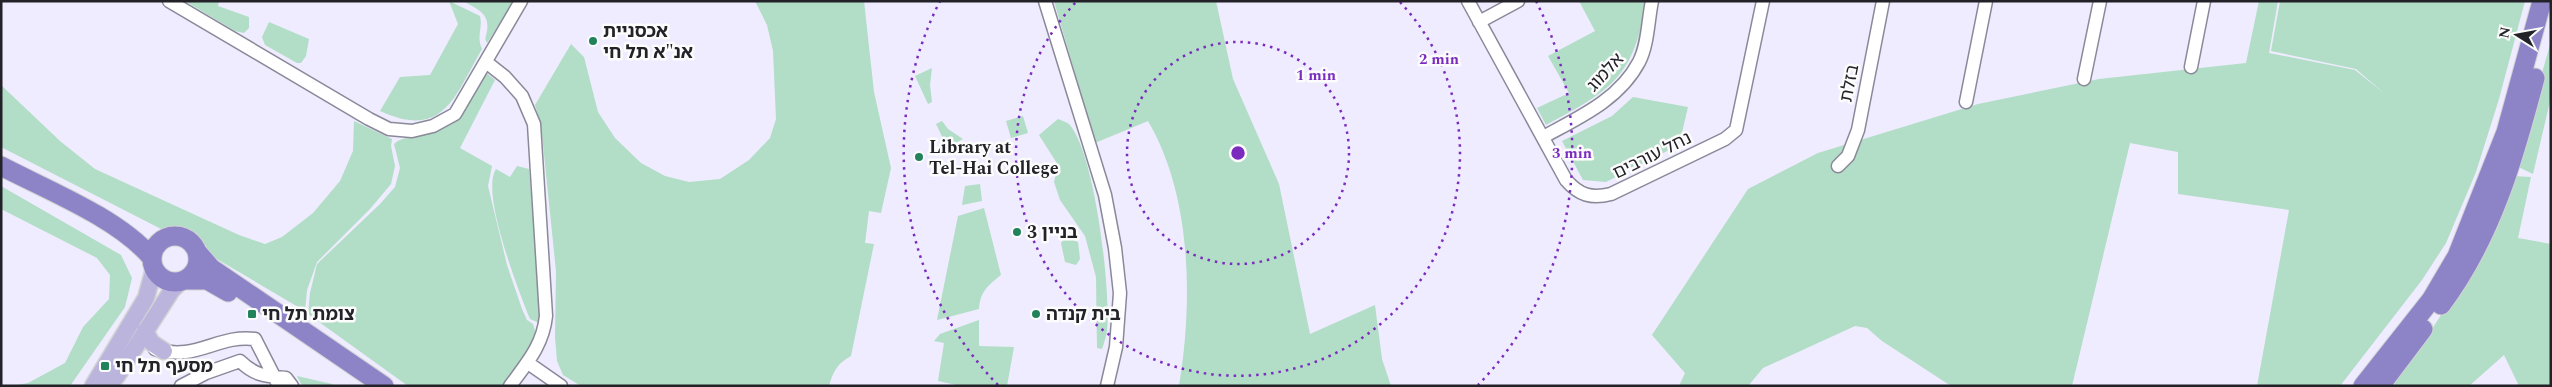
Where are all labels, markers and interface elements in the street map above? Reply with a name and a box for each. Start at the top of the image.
north arrow [2492,10,2542,60]
place label: אכסניית אנ"א תל חי [603,18,693,66]
text: N [2493,25,2516,40]
marker: אכסניית אנ"א תל חי [587,35,599,47]
street label: אלמוג [1580,47,1630,98]
text: 2 min [1419,48,1459,71]
street label: בזלת [1833,62,1866,104]
text: 1 min [1296,64,1336,87]
street label: נחל עורבים [1608,125,1696,186]
place label: Library at Tel-Hai College [929,134,1059,182]
text: 3 min [1552,142,1592,165]
centre of rings [1229,144,1247,162]
marker: Library at Tel-Hai College [913,151,925,163]
place label: בניין 3 [1027,219,1078,246]
marker: בניין 3 [1011,226,1023,238]
place label: צומת תל חי [262,301,355,328]
place label: בית קנדה [1046,301,1121,328]
marker: צומת תל חי [246,308,258,320]
marker: בית קנדה [1030,308,1042,320]
place label: מסעף תל חי [115,353,213,380]
marker: מסעף תל חי [99,360,111,372]

